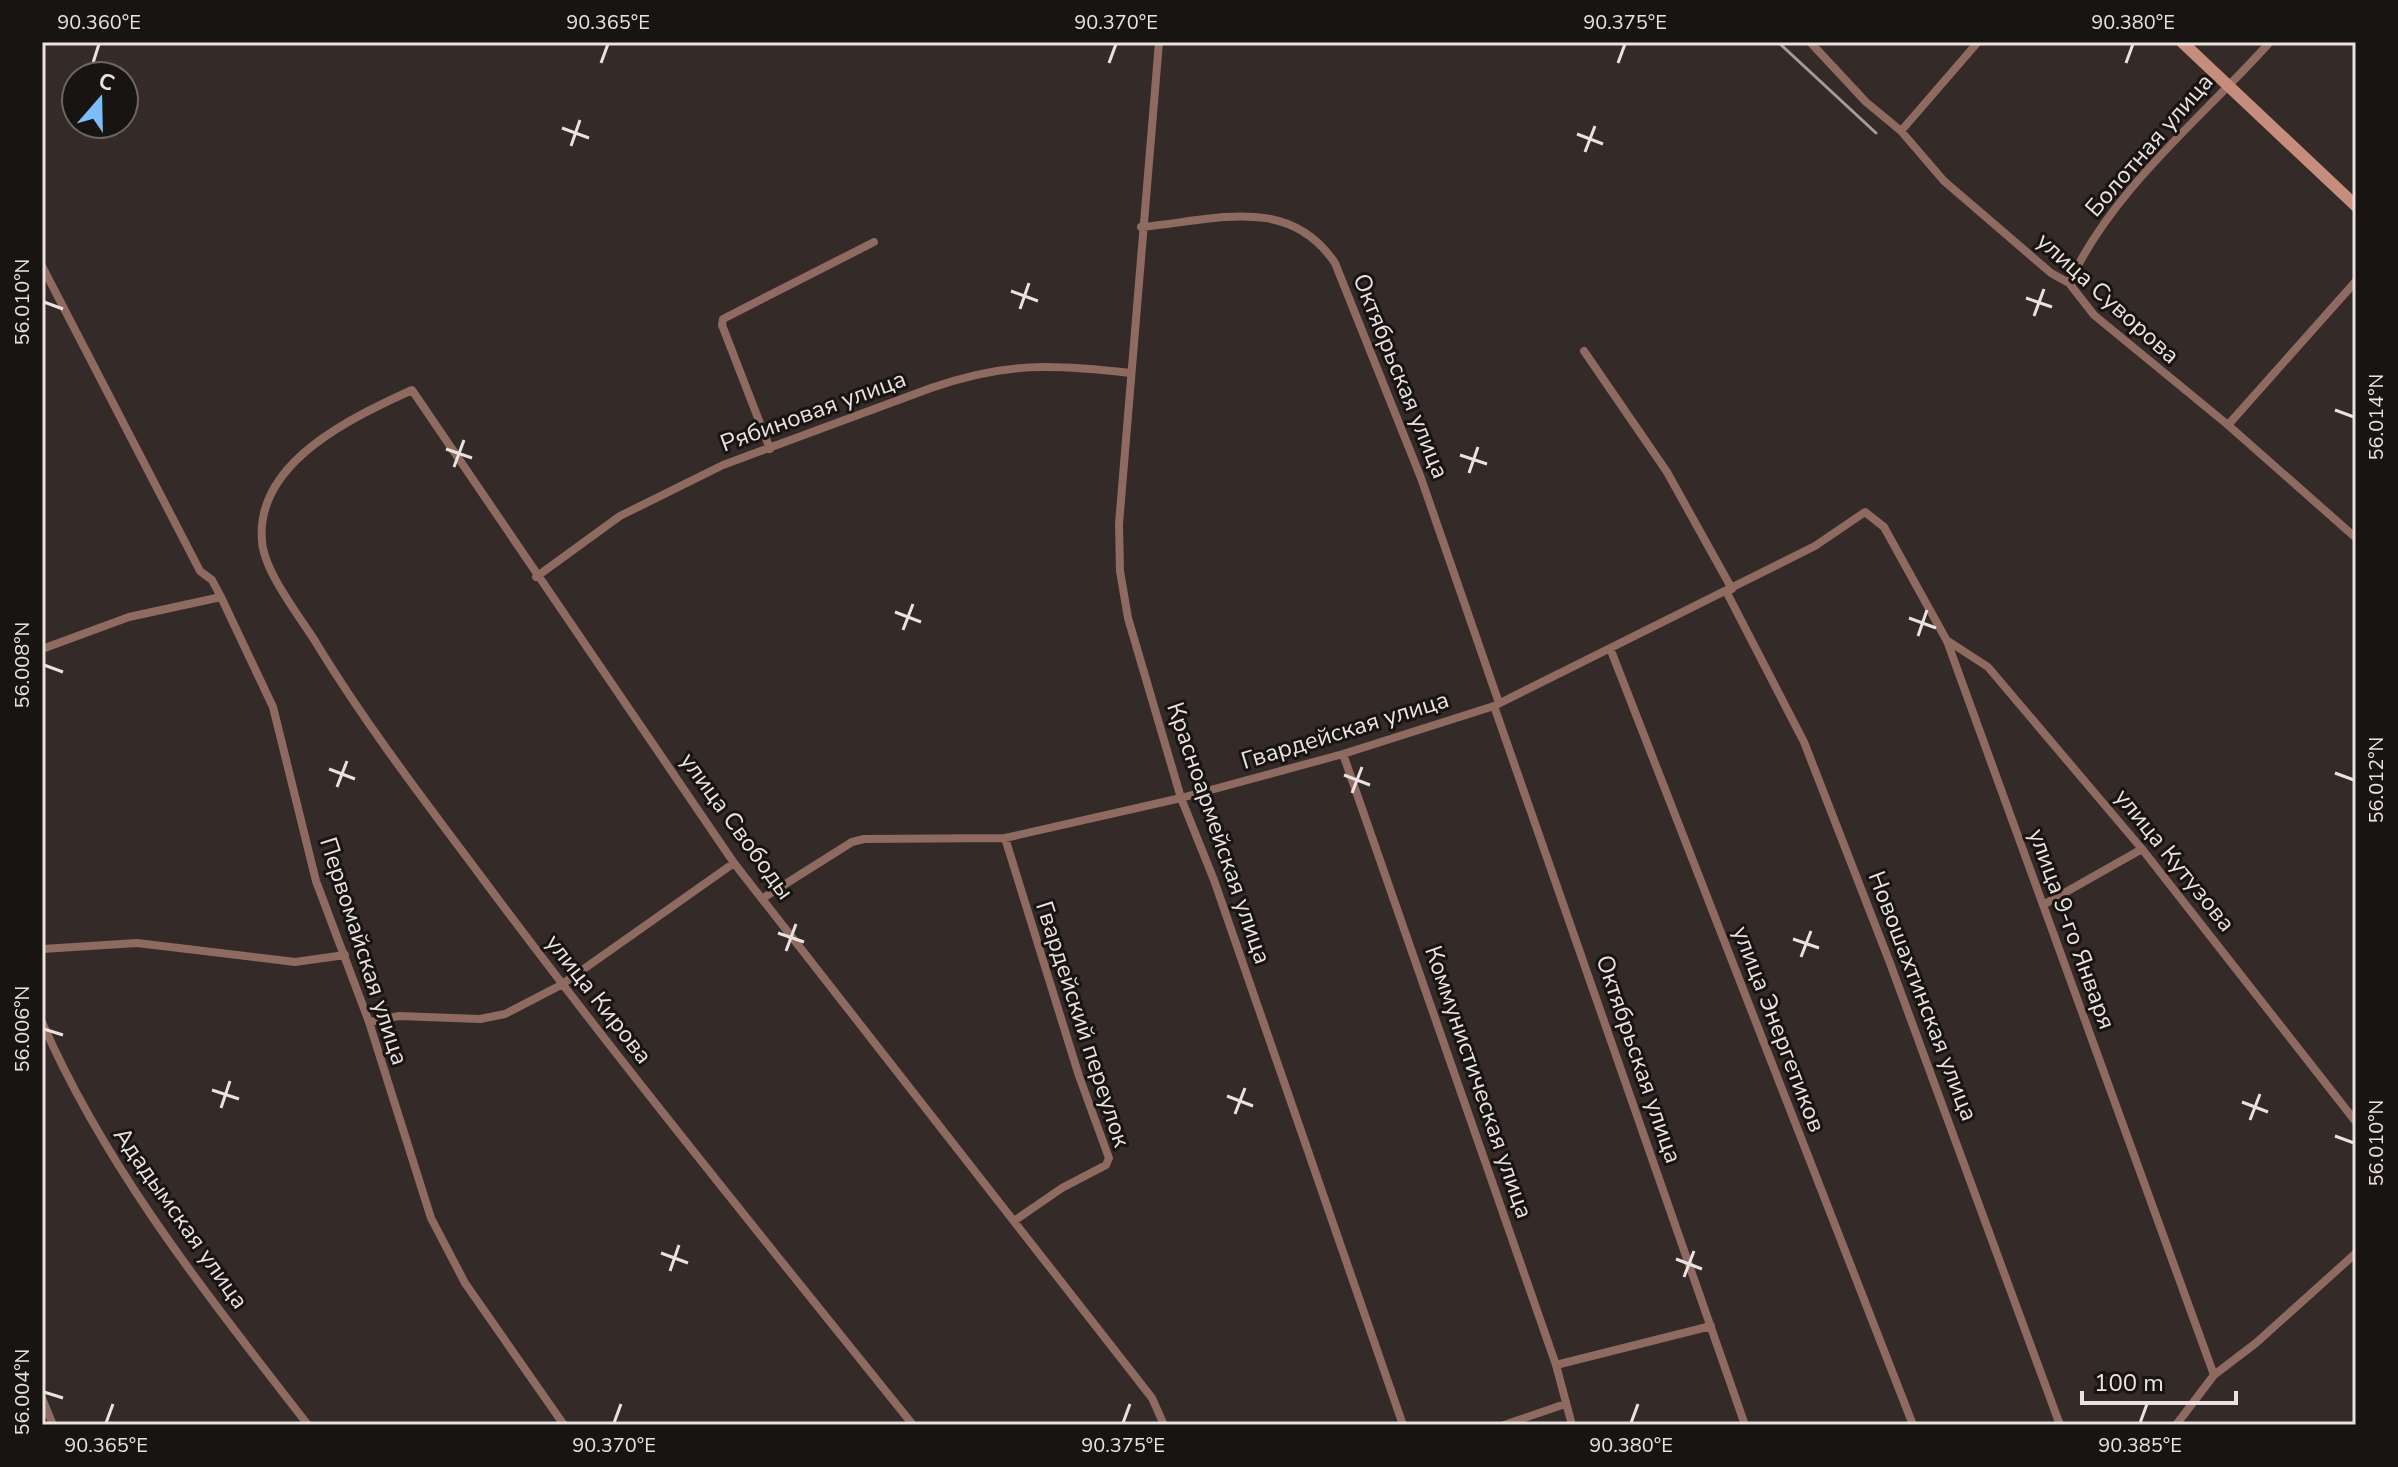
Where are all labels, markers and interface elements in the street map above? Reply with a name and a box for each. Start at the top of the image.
text: 90.360°E [57,9,141,36]
text: 90.365°E [566,9,650,36]
text: 90.370°E [1074,9,1158,36]
text: 90.375°E [1583,9,1667,36]
text: 90.380°E [2091,9,2175,36]
north arrow [60,60,140,140]
text: С [94,65,119,99]
street label: Болотная улица [2078,66,2220,224]
street label: улица Суворова [2030,225,2186,371]
text: 56.010°N [9,259,36,345]
street label: Октябрьская улица [1345,269,1457,483]
street label: Рябиновая улица [716,363,910,459]
text: 56.014°N [2363,374,2390,460]
text: 56.008°N [9,622,36,708]
street label: Гвардейская улица [1237,683,1453,777]
street label: Красноармейская улица [1159,698,1279,968]
text: 56.012°N [2363,737,2390,823]
street label: улица Свободы [673,746,801,906]
street label: улица Кутузова [2107,782,2243,938]
street label: улица 9-го Января [2021,824,2123,1034]
street label: Первомайская улица [312,833,416,1069]
street label: Новошахтинская улица [1861,866,1985,1126]
street label: Гвардейский переулок [1028,897,1138,1151]
street label: улица Энергетиков [1725,921,1833,1137]
street label: улица Кирова [538,928,660,1070]
street label: Коммунистическая улица [1417,941,1541,1223]
street label: Октябрьская улица [1588,951,1690,1167]
text: 56.006°N [9,986,36,1072]
text: 56.010°N [2363,1100,2390,1186]
street label: Ададымская улица [106,1121,256,1315]
text: 56.004°N [9,1349,36,1435]
scale bar [2082,1355,2236,1405]
text: 100 m [2094,1367,2164,1399]
text: 90.365°E [64,1432,148,1459]
text: 90.370°E [572,1432,656,1459]
text: 90.375°E [1081,1432,1165,1459]
text: 90.380°E [1589,1432,1673,1459]
text: 90.385°E [2098,1432,2182,1459]

